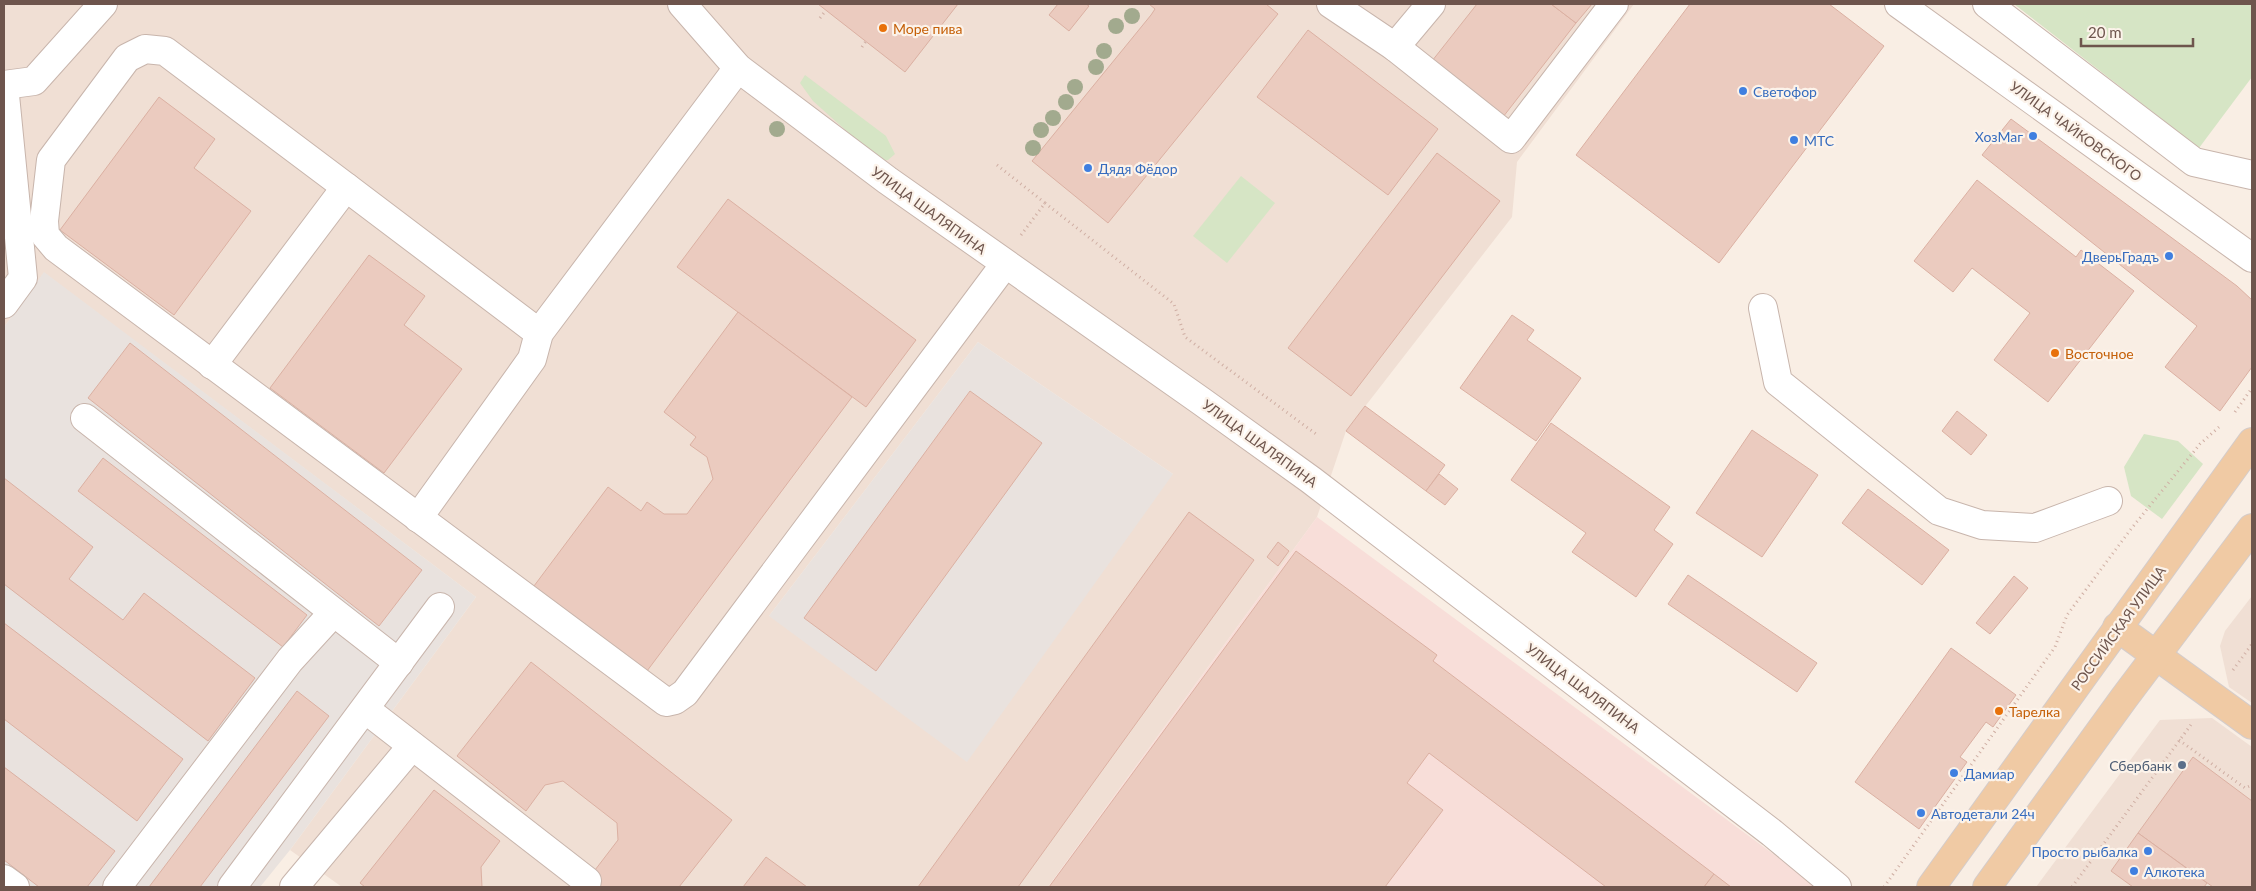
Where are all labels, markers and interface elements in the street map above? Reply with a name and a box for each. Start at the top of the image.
scale bar [2081,15,2194,47]
place label: Море пива [893,20,962,37]
marker: Море пива [877,22,889,34]
text: 20 m [2088,23,2122,41]
street label: УЛИЦА ЧАЙКОВСКОГО [2007,77,2145,185]
place label: Светофор [1753,83,1817,100]
marker: Светофор [1737,85,1749,97]
place label: ХозМаг [1975,128,2023,145]
marker: ХозМаг [2027,130,2039,142]
place label: МТС [1804,132,1835,149]
marker: МТС [1788,134,1800,146]
place label: Дядя Фёдор [1098,160,1178,177]
marker: Дядя Фёдор [1082,162,1094,174]
street label: УЛИЦА ШАЛЯПИНА [868,163,990,258]
place label: ДверьГрадъ [2082,248,2159,265]
marker: ДверьГрадъ [2163,250,2175,262]
place label: Восточное [2065,345,2134,362]
marker: Восточное [2049,347,2061,359]
street label: УЛИЦА ШАЛЯПИНА [1199,396,1321,491]
street label: РОССИЙСКАЯ УЛИЦА [2067,562,2169,694]
street label: УЛИЦА ШАЛЯПИНА [1523,640,1644,737]
place label: Тарелка [2009,703,2060,720]
marker: Тарелка [1993,705,2005,717]
place label: Сбербанк [2109,757,2173,774]
marker: Сбербанк [2176,759,2188,771]
place label: Дамиар [1964,765,2015,782]
marker: Дамиар [1948,767,1960,779]
place label: Автодетали 24ч [1931,805,2035,822]
marker: Автодетали 24ч [1915,807,1927,819]
place label: Просто рыбалка [2032,843,2138,860]
marker: Просто рыбалка [2142,845,2154,857]
place label: Алкотека [2144,863,2205,880]
marker: Алкотека [2128,865,2140,877]

